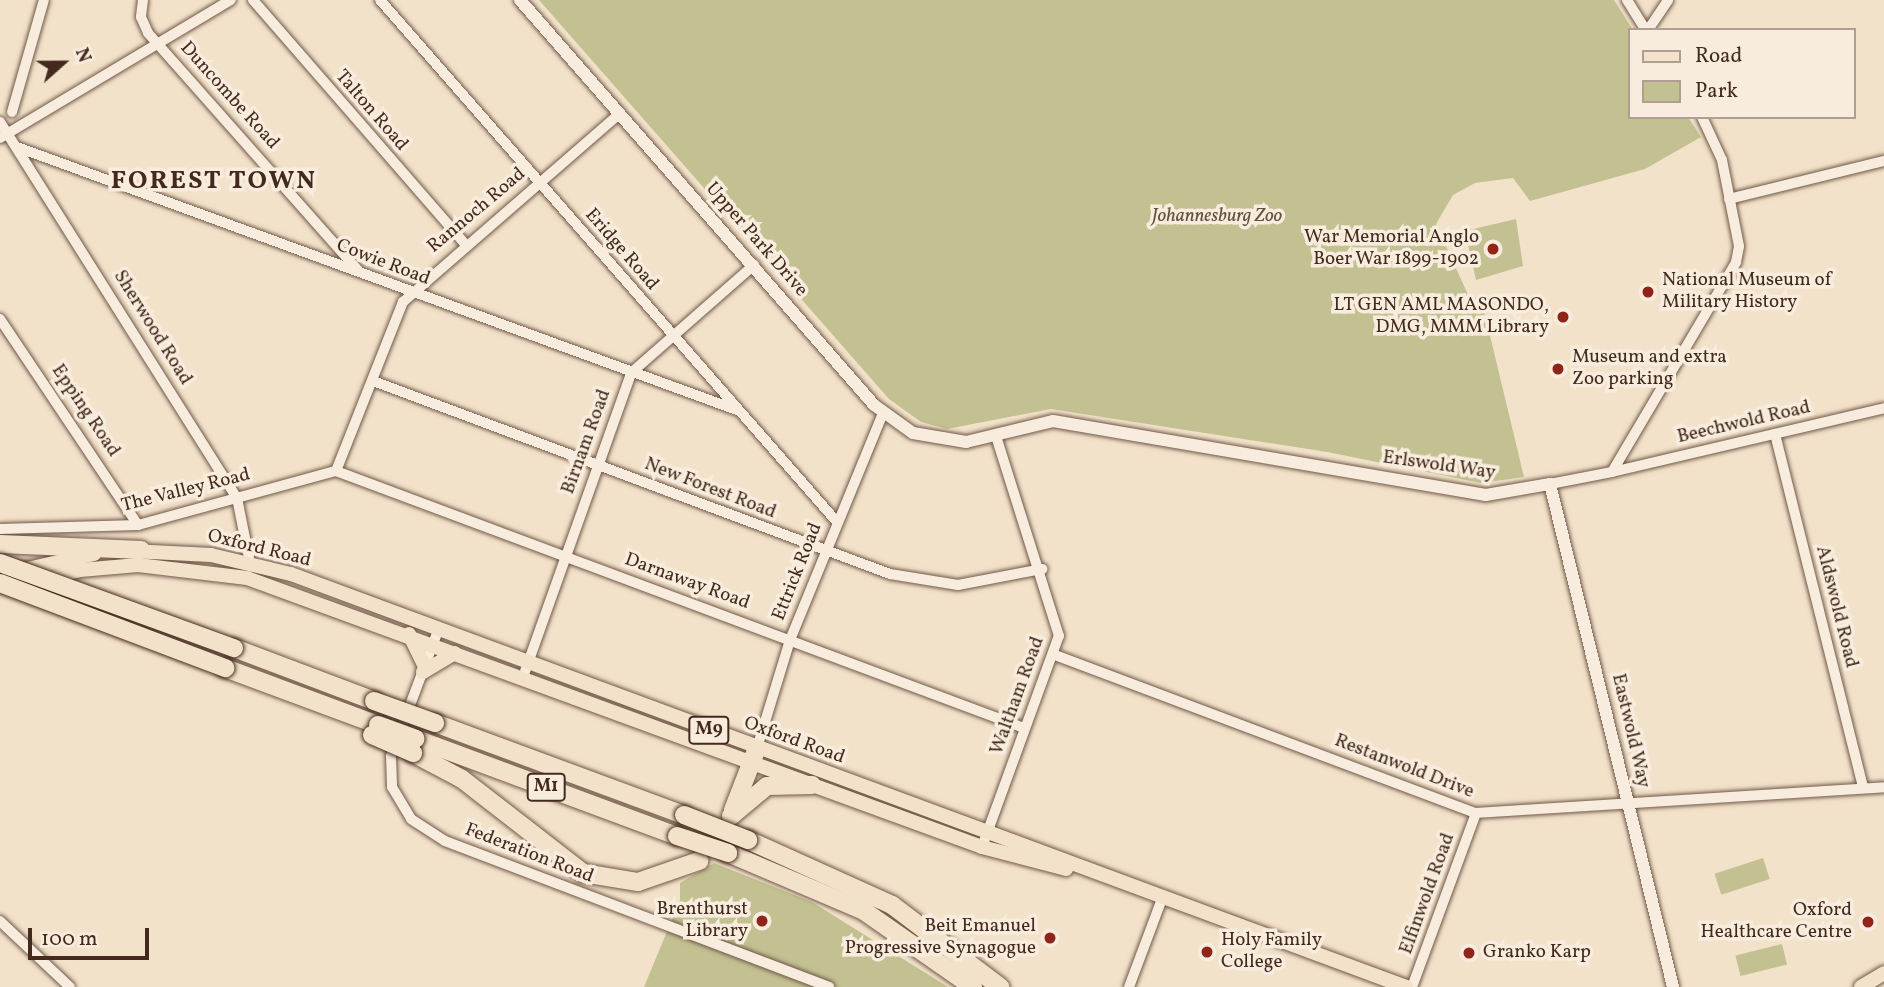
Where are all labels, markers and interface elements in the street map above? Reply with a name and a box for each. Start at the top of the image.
north arrow [28,28,98,98]
legend [1629,28,1856,119]
street label: Duncombe Road [175,37,283,155]
text: Road [1695,42,1742,71]
text: N [68,44,97,67]
street label: Talton Road [330,66,412,156]
text: Park [1695,77,1738,106]
street label: Rannoch Road [423,163,531,259]
district label: FOREST TOWN [112,166,316,198]
street label: Upper Park Drive [700,178,812,302]
street label: Eridge Road [579,204,663,296]
park label: Johannesburg Zoo [1152,206,1282,228]
place label: War Memorial Anglo Boer War 1899-1902 [1304,227,1479,271]
street label: Cowie Road [333,235,433,291]
marker: War Memorial Anglo Boer War 1899-1902 [1485,241,1501,257]
street label: Sherwood Road [108,266,196,390]
place label: National Museum of Military History [1662,270,1831,314]
marker: National Museum of Military History [1640,284,1656,300]
place label: LT GEN AML MASONDO, DMG, MMM Library [1333,295,1549,339]
marker: LT GEN AML MASONDO, DMG, MMM Library [1555,309,1571,325]
place label: Museum and extra Zoo parking [1572,347,1727,391]
street label: Epping Road [46,360,124,462]
marker: Museum and extra Zoo parking [1550,361,1566,377]
street label: Birnam Road [558,386,616,498]
street label: Beechwold Road [1675,397,1813,449]
street label: Erlswold Way [1381,447,1497,485]
street label: New Forest Road [641,453,779,525]
street label: The Valley Road [119,464,253,518]
street label: Ettrick Road [768,520,828,624]
street label: Oxford Road [205,525,313,573]
street label: Aldswold Road [1810,544,1862,670]
street label: Darnaway Road [621,549,753,615]
street label: Waltham Road [986,634,1050,758]
street label: Eastwold Way [1606,671,1654,791]
street label: Oxford Road [740,712,848,770]
road number: M9 [688,716,730,744]
street label: Restanwold Drive [1331,730,1477,804]
road number: M1 [525,772,567,802]
street label: Federation Road [461,819,597,889]
street label: Elfinwold Road [1396,830,1460,958]
place label: Brenthurst Library [656,899,748,943]
place label: Oxford Healthcare Centre [1700,900,1852,944]
marker: Oxford Healthcare Centre [1858,912,1878,932]
marker: Brenthurst Library [754,913,770,929]
scale bar [32,914,152,958]
place label: Beit Emanuel Progressive Synagogue [845,916,1036,960]
text: 100 m [41,925,98,954]
marker: Beit Emanuel Progressive Synagogue [1042,930,1058,946]
place label: Holy Family College [1221,930,1323,974]
place label: Granko Karp [1483,942,1591,964]
marker: Holy Family College [1199,944,1215,960]
marker: Granko Karp [1461,945,1477,961]

